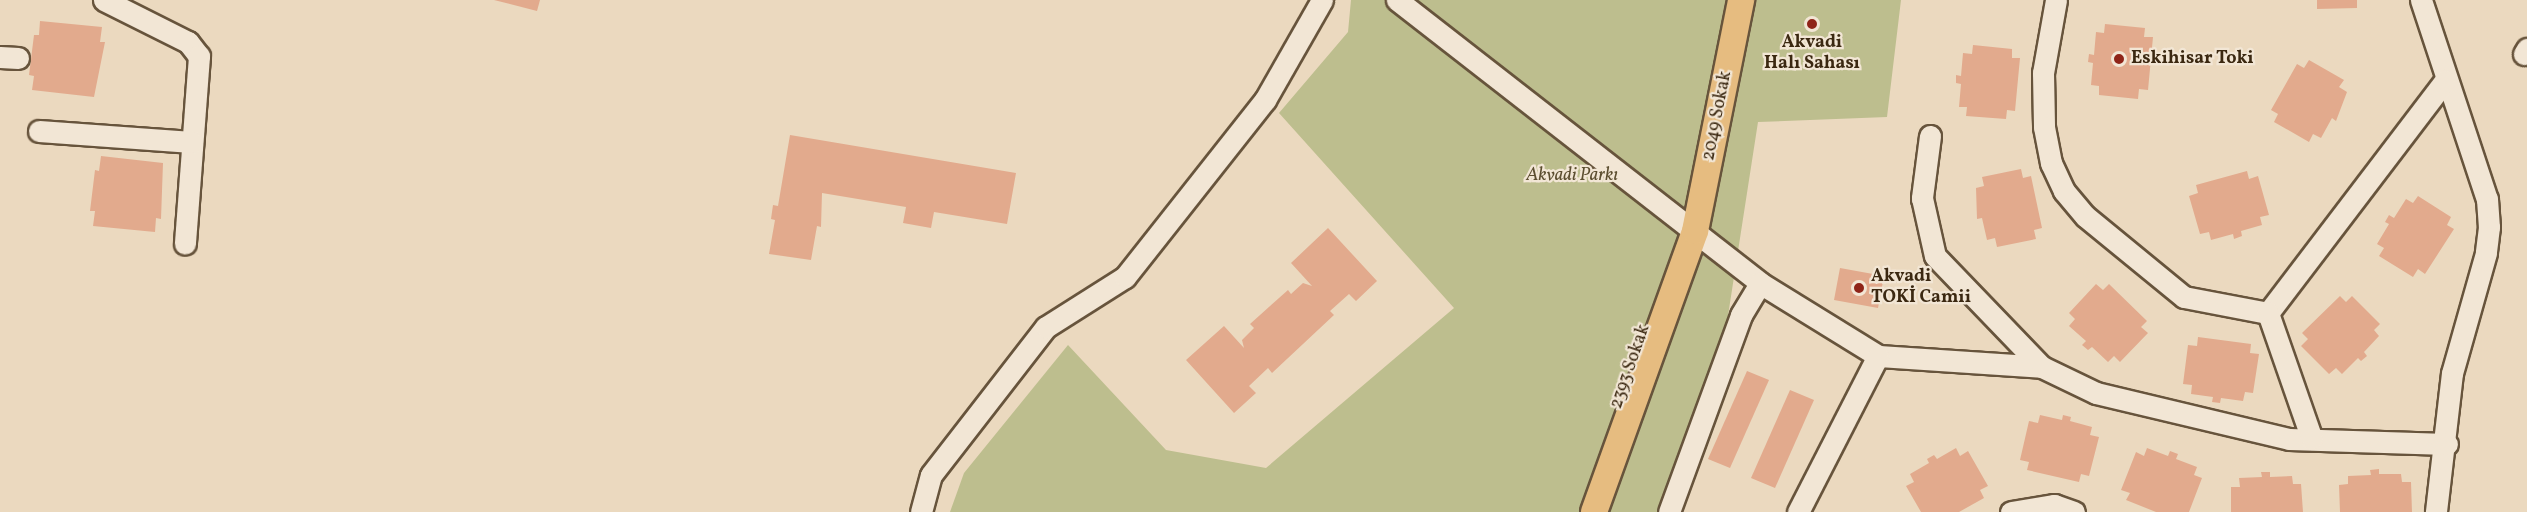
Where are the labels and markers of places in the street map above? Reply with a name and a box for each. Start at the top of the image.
marker: Akvadi Halı Sahası [1805,17,1819,31]
place label: Akvadi Halı Sahası [1764,33,1860,76]
place label: Eskihisar Toki [2131,48,2254,70]
marker: Eskihisar Toki [2112,52,2126,66]
place label: Akvadi TOKİ Camii [1871,267,1971,310]
marker: Akvadi TOKİ Camii [1852,281,1866,295]

